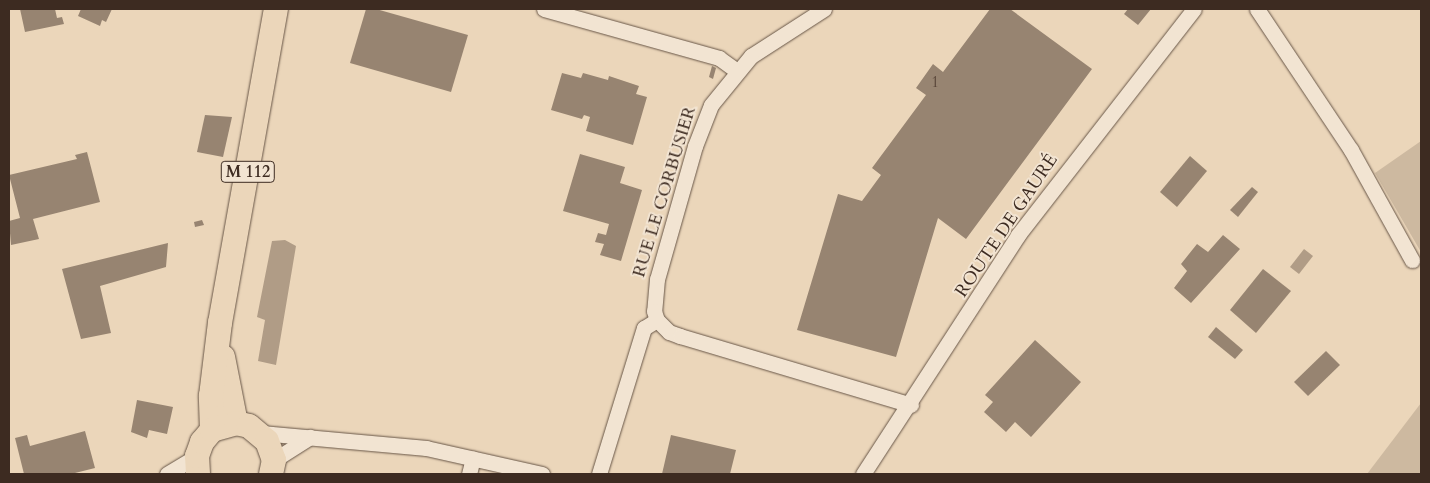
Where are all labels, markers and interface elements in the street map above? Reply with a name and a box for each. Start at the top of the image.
house number: 1 [931,74,939,92]
street label: RUE LE CORBUSIER [629,104,701,280]
street label: ROUTE DE GAURÉ [951,150,1063,302]
road number: M 112 [220,158,276,186]

